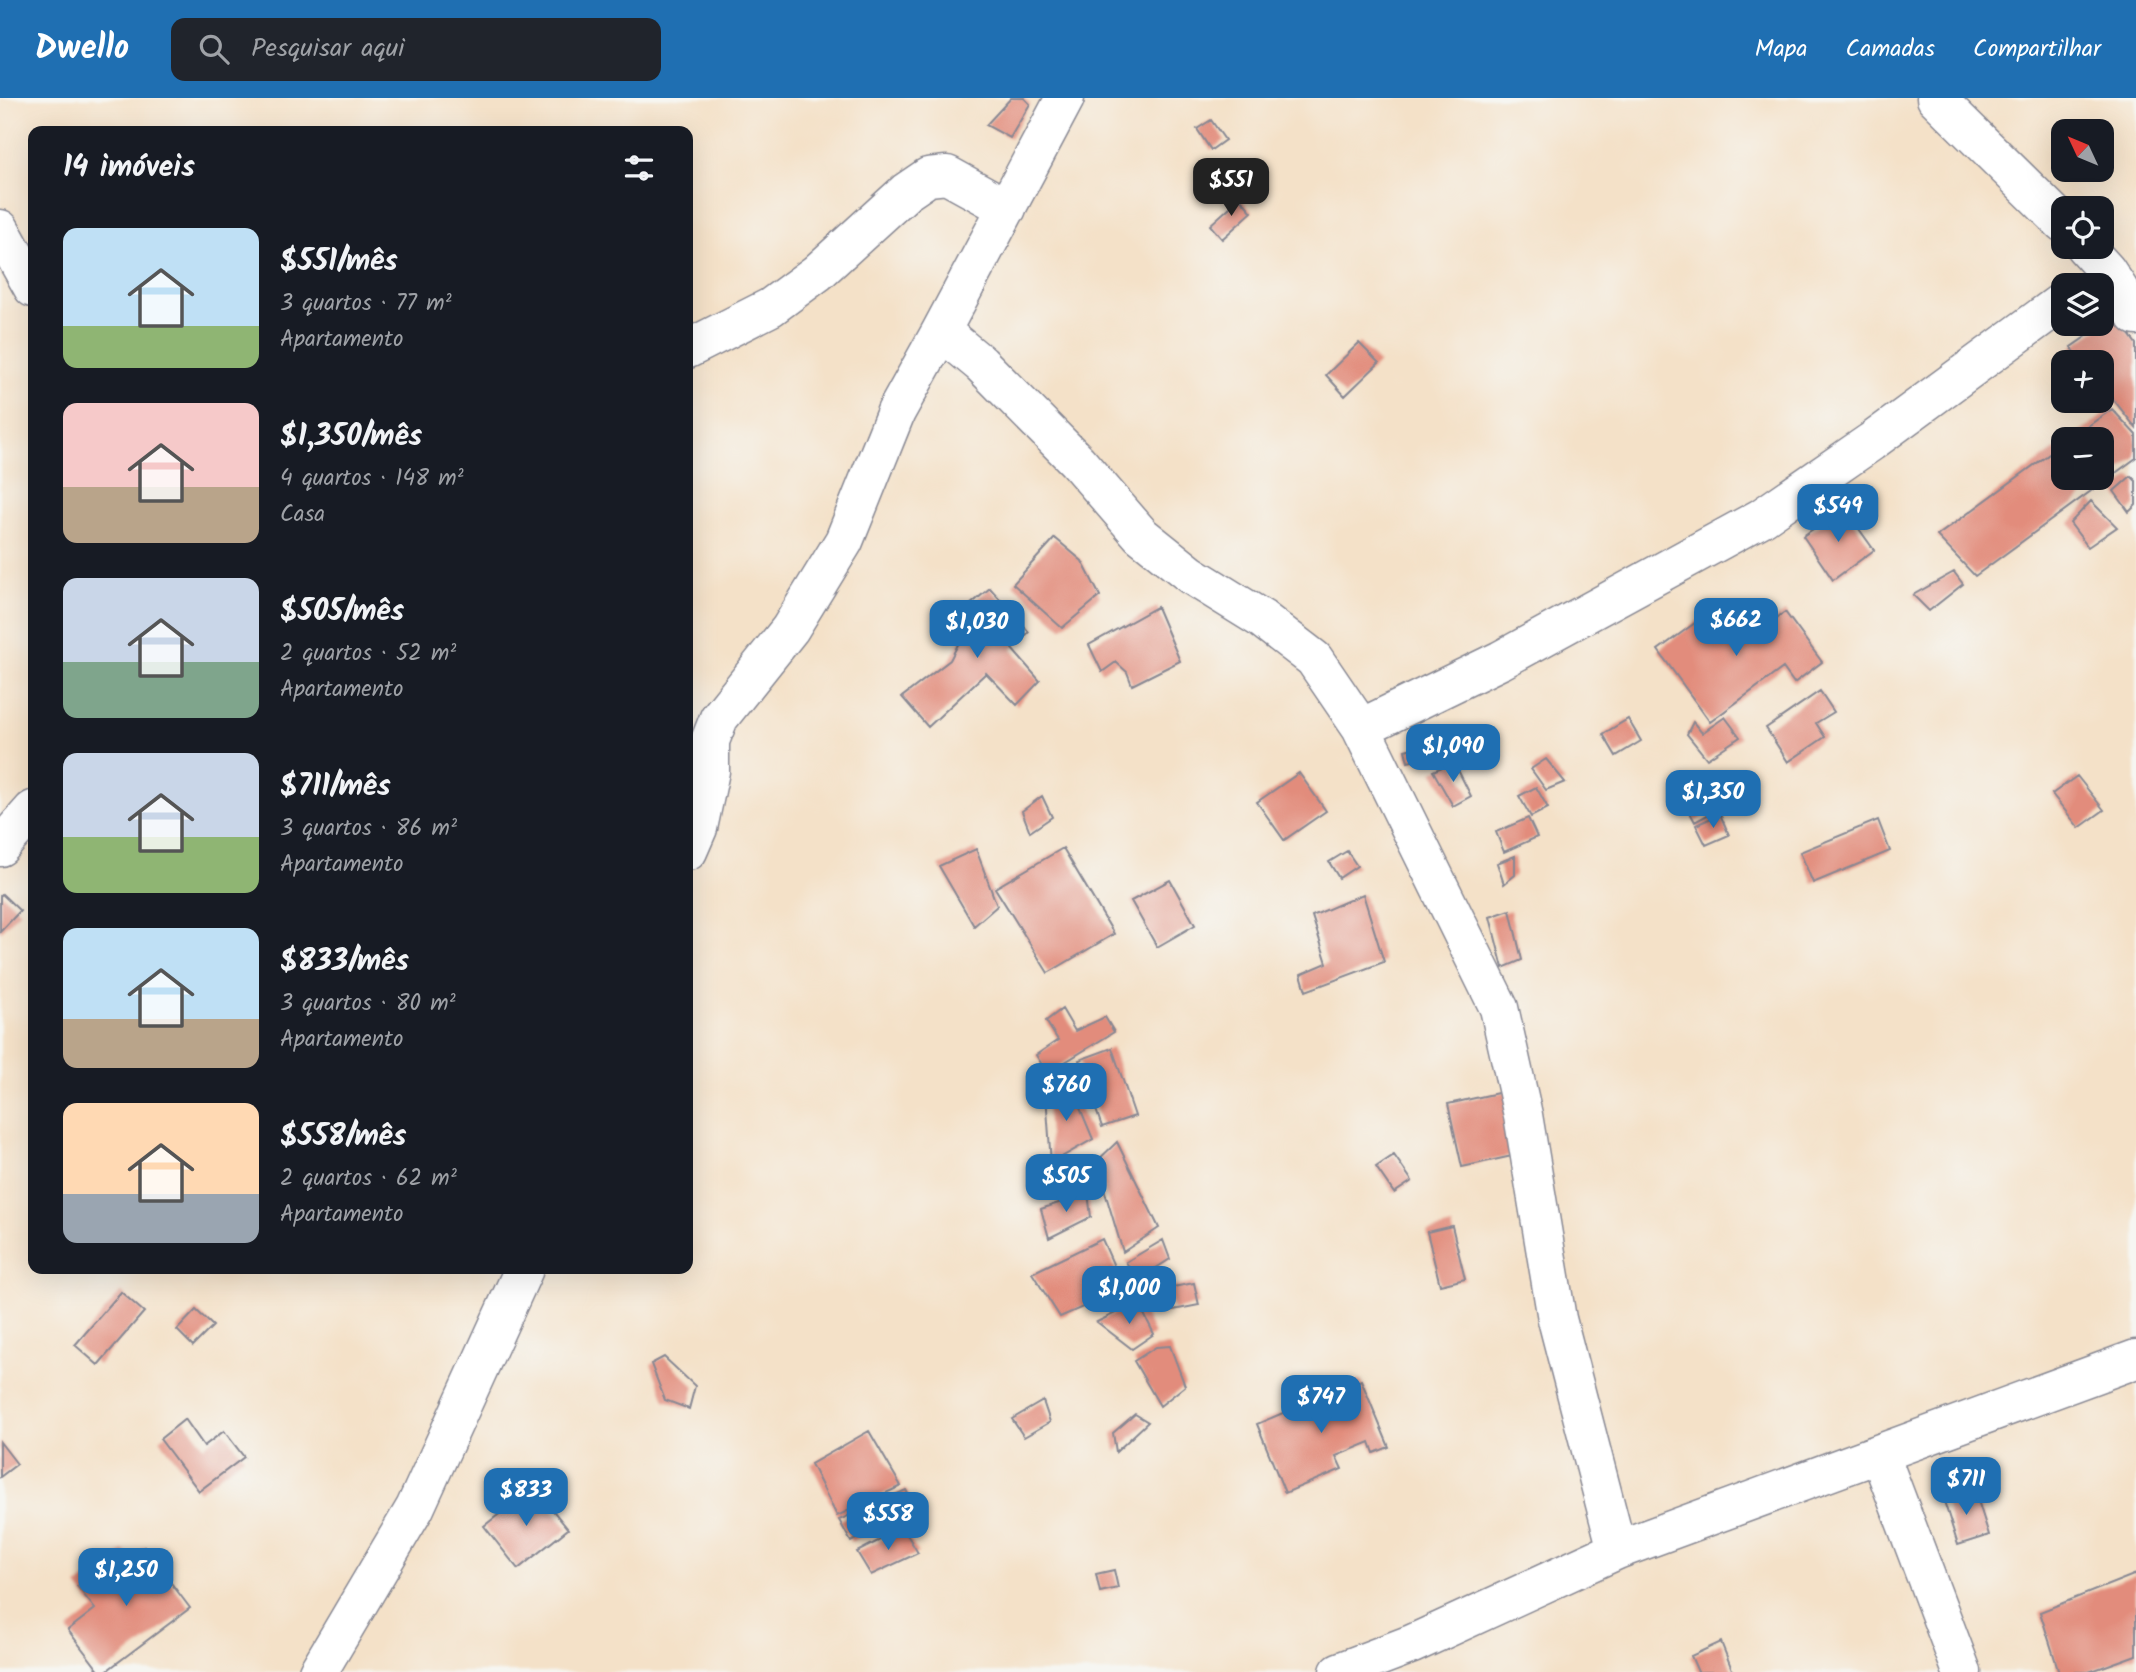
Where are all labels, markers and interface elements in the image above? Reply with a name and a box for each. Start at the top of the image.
search box [171,18,661,81]
text: Dwello [35,23,129,76]
text: Pesquisar aqui [251,28,405,70]
icon: search [195,30,233,68]
text: Mapa [1755,30,1808,69]
text: Camadas [1846,30,1935,69]
text: Compartilhar [1973,30,2101,69]
north arrow [2051,119,2114,182]
map controls [2051,119,2114,490]
text: 14 imóveis [63,144,195,192]
icon: filters [620,149,658,187]
pin: $551 [1190,158,1272,218]
text: $551 [1209,163,1253,199]
button: locate [2051,196,2114,259]
text: $551/mês [280,238,398,286]
icon: home [119,256,203,340]
button: layers [2051,273,2114,336]
text: 3 quartos · 77 m² [280,286,452,322]
text: Apartamento [280,322,403,358]
button: + [2051,350,2114,413]
text: $1,350/mês [280,413,422,461]
button: − [2051,427,2114,490]
icon: home [119,431,203,515]
text: 4 quartos · 148 m² [280,461,464,497]
pin: $549 [1797,484,1879,544]
text: $549 [1813,489,1863,525]
text: Casa [280,497,325,533]
text: $505/mês [280,588,404,636]
pin: $662 [1695,598,1777,658]
pin: $1,030 [920,601,1034,660]
text: $662 [1710,603,1762,639]
text: $1,030 [946,605,1008,641]
icon: home [119,606,203,690]
text: 2 quartos · 52 m² [280,636,456,672]
text: Apartamento [280,672,403,708]
pin: $1,090 [1396,724,1510,784]
text: $1,090 [1422,729,1484,765]
text: $711/mês [280,763,391,811]
pin: $1,350 [1656,770,1770,830]
text: $1,350 [1682,775,1744,811]
icon: home [119,781,203,865]
text: 3 quartos · 86 m² [280,811,457,847]
text: Apartamento [280,847,403,883]
text: $833/mês [280,938,409,986]
icon: home [119,956,203,1040]
text: 3 quartos · 80 m² [280,986,456,1022]
text: Apartamento [280,1022,403,1058]
pin: $760 [1025,1063,1107,1123]
text: $760 [1042,1068,1090,1104]
text: $558/mês [280,1113,406,1161]
icon: home [119,1131,203,1215]
pin: $505 [1025,1154,1107,1214]
text: $505 [1042,1159,1090,1195]
text: 2 quartos · 62 m² [280,1161,457,1197]
text: Apartamento [280,1197,403,1233]
pin: $1,000 [1072,1266,1186,1326]
text: $1,000 [1098,1271,1160,1307]
pin: $747 [1280,1376,1362,1435]
text: $747 [1297,1380,1345,1416]
pin: $711 [1925,1458,2007,1517]
text: $711 [1947,1462,1985,1498]
pin: $833 [485,1468,567,1528]
text: $833 [500,1473,552,1509]
pin: $558 [847,1492,929,1552]
text: $558 [863,1497,913,1533]
pin: $1,250 [69,1548,183,1608]
text: $1,250 [94,1553,158,1589]

